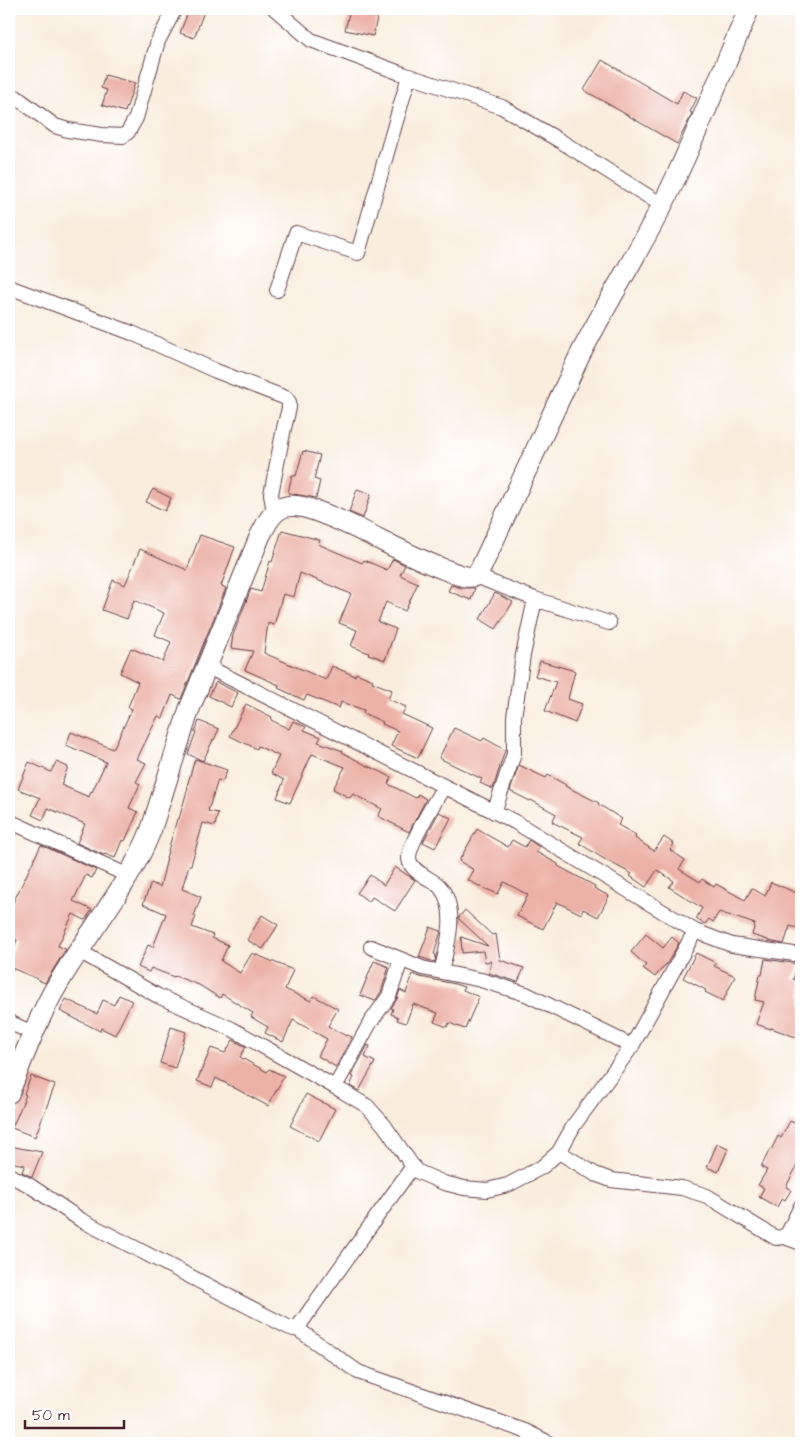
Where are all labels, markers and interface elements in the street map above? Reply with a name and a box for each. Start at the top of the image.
scale bar [25,1397,124,1429]
text: 50 m [32,1405,70,1426]

